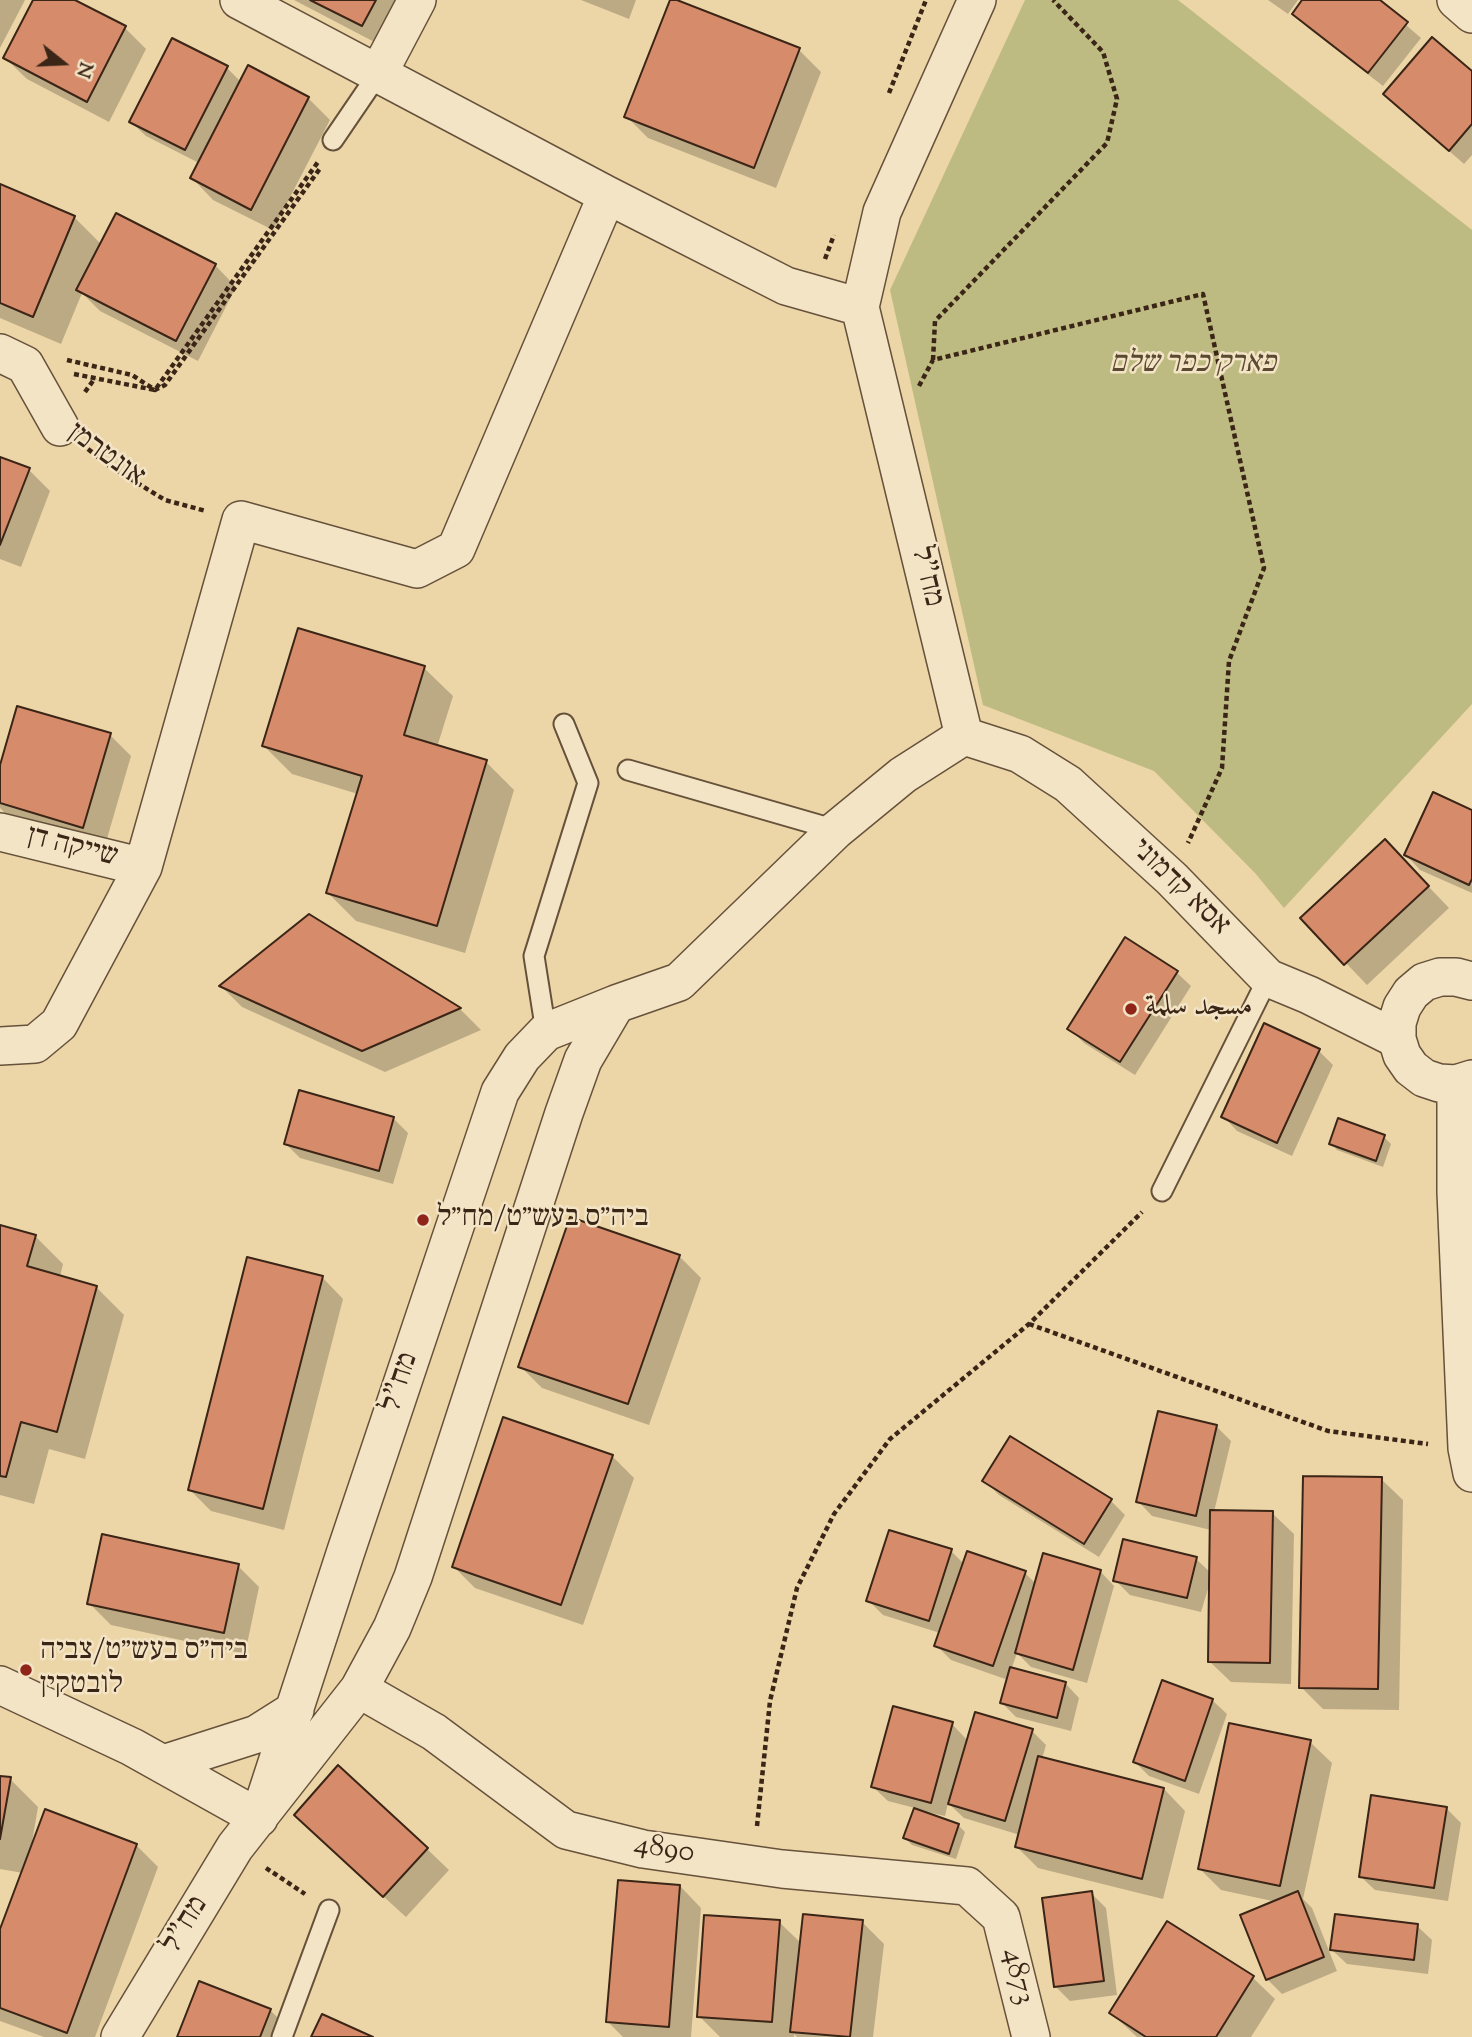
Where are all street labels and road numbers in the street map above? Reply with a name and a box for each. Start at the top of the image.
street label: אונטרמן [59,417,151,497]
street label: מח"ל [900,543,950,611]
street label: שייקה דן [23,820,121,878]
street label: אסא קדמוני [1122,833,1236,945]
street label: מח"ל [375,1349,429,1417]
street label: 4890 [631,1828,697,1874]
street label: מח"ל [156,1891,218,1961]
street label: 4873 [992,1945,1040,2009]

